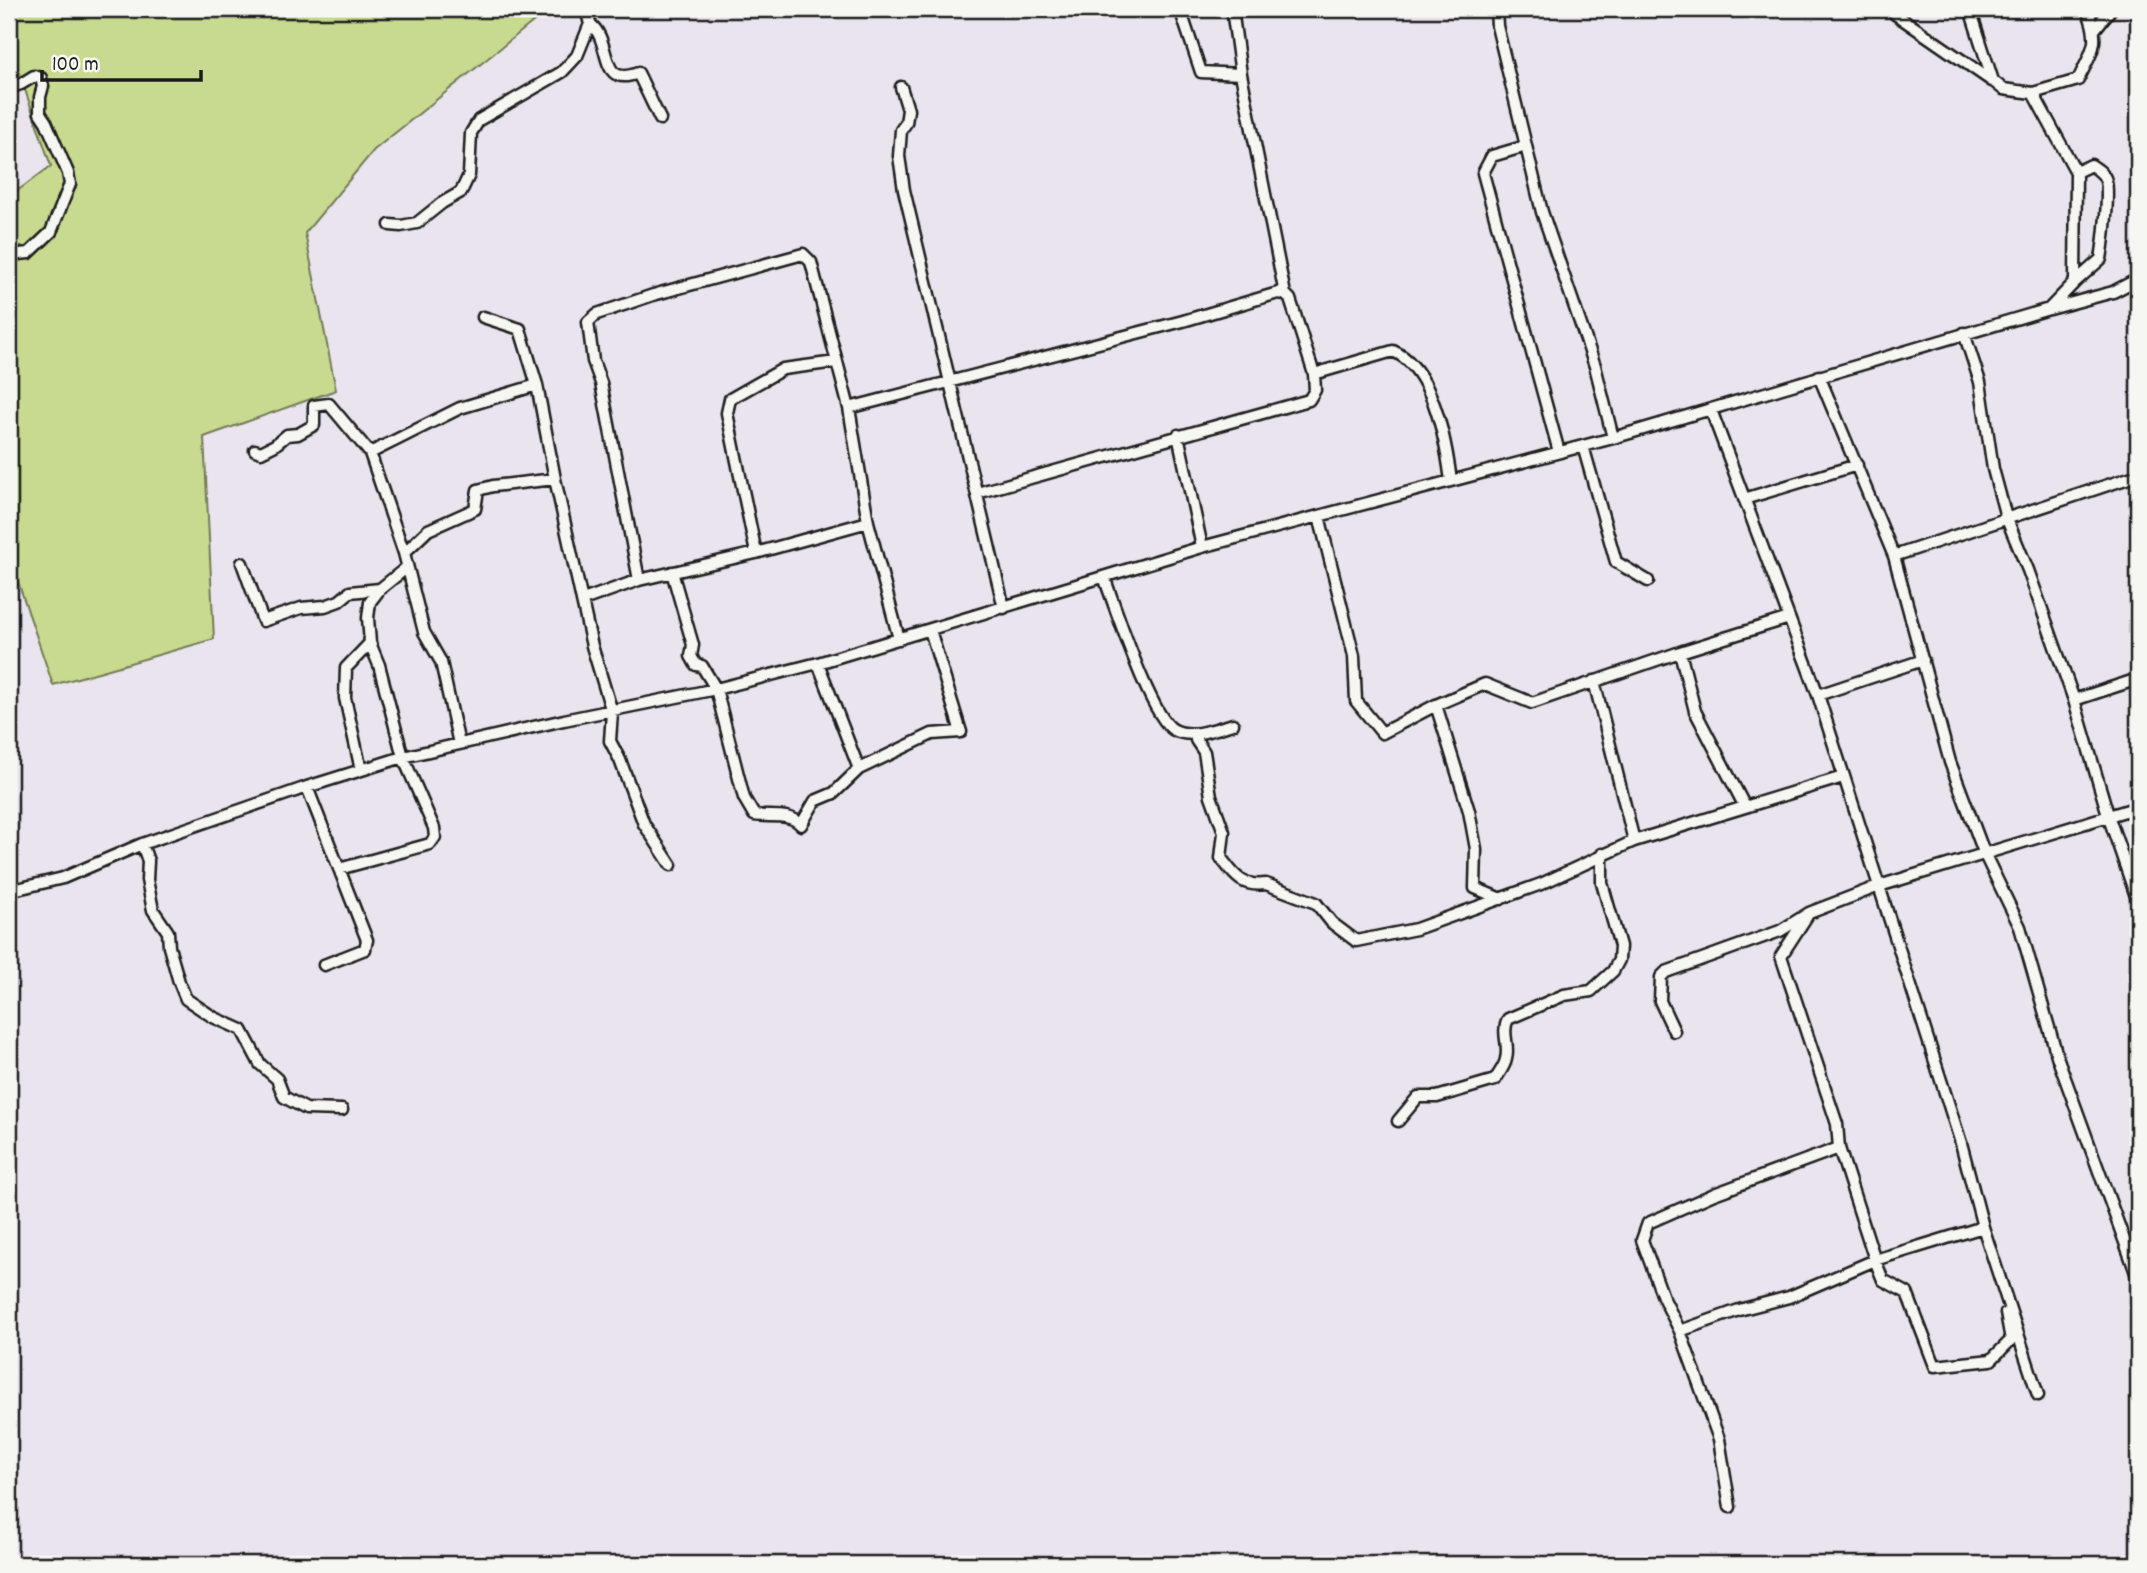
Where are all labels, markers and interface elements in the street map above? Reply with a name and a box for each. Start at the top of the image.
scale bar [42,38,201,82]
text: 100 m [52,51,99,81]

